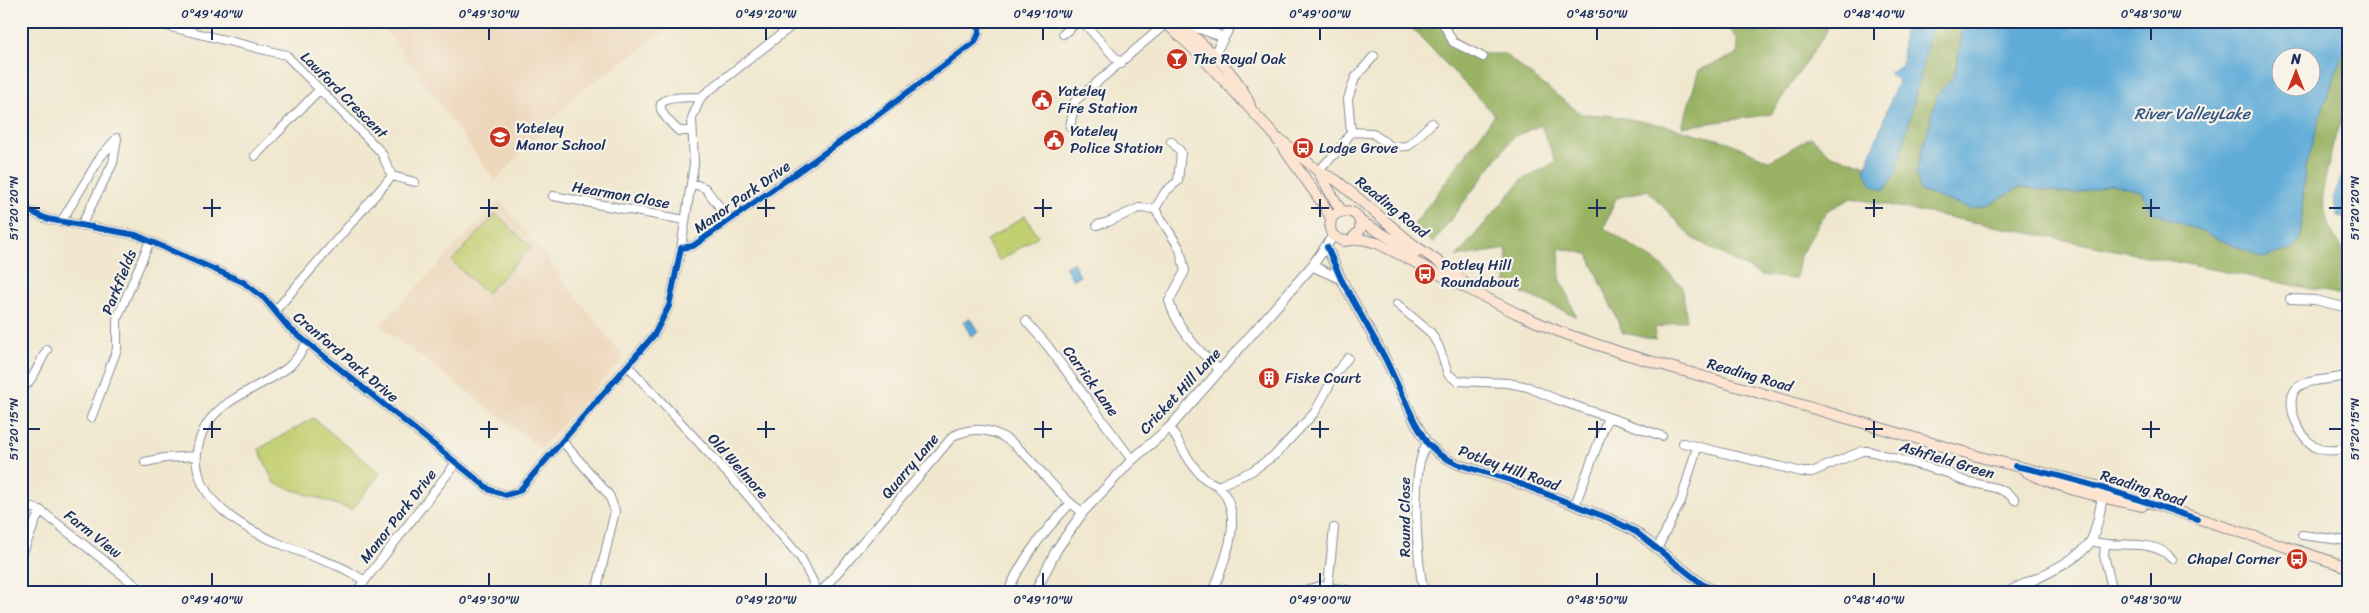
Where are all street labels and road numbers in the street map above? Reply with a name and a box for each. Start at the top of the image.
street label: Lawford Crescent [294,45,395,146]
street label: Manor Park Drive [688,154,796,240]
street label: Reading Road [1350,169,1435,246]
street label: Hearmon Close [570,174,672,216]
street label: Parkfields [94,245,144,319]
street label: Cranford Park Drive [287,305,405,410]
street label: Carrick Lane [1056,340,1126,422]
street label: Cricket Hill Lane [1133,341,1227,440]
street label: Reading Road [1704,350,1797,400]
street label: Old Welmore [701,427,775,505]
street label: Quarry Lane [875,427,946,505]
street label: Ashfield Green [1895,433,1998,487]
street label: Potley Hill Road [1455,438,1564,499]
street label: Reading Road [2097,462,2190,514]
street label: Manor Park Drive [353,463,443,569]
street label: Round Close [1392,477,1418,557]
street label: Farm View [58,503,128,566]

